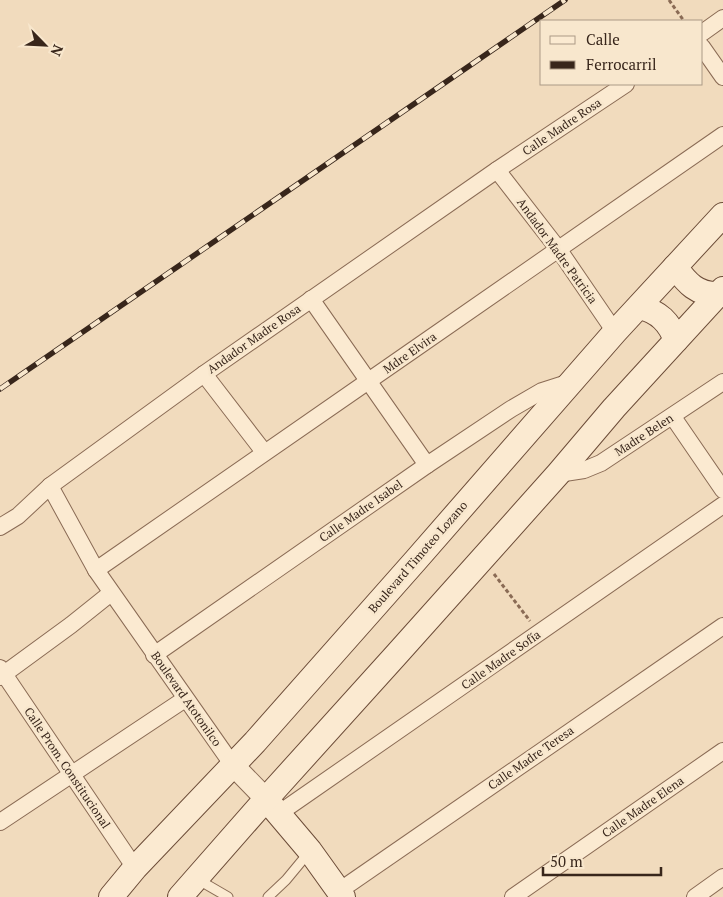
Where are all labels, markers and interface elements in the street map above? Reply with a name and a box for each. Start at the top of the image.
north arrow [20,20,70,70]
legend [540,20,703,85]
text: Calle [586,29,620,49]
text: N [46,42,68,60]
text: Ferrocarril [586,54,657,74]
street label: Calle Madre Rosa [519,95,604,159]
street label: Andador Madre Patricia [514,195,601,306]
street label: Andador Madre Rosa [204,301,303,377]
street label: Mdre Elvira [380,329,439,376]
street label: Madre Belen [612,410,676,459]
street label: Calle Madre Isabel [316,476,406,545]
street label: Boulevard Timoteo Lozano [365,497,471,616]
street label: Calle Madre Sofía [458,627,543,693]
street label: Boulevard Atotonilco [148,648,225,749]
street label: Calle Prom. Constitucional [21,704,114,831]
street label: Calle Madre Teresa [485,722,576,793]
street label: Calle Madre Elena [599,773,687,840]
scale bar [543,844,660,876]
text: 50 m [550,851,583,871]

